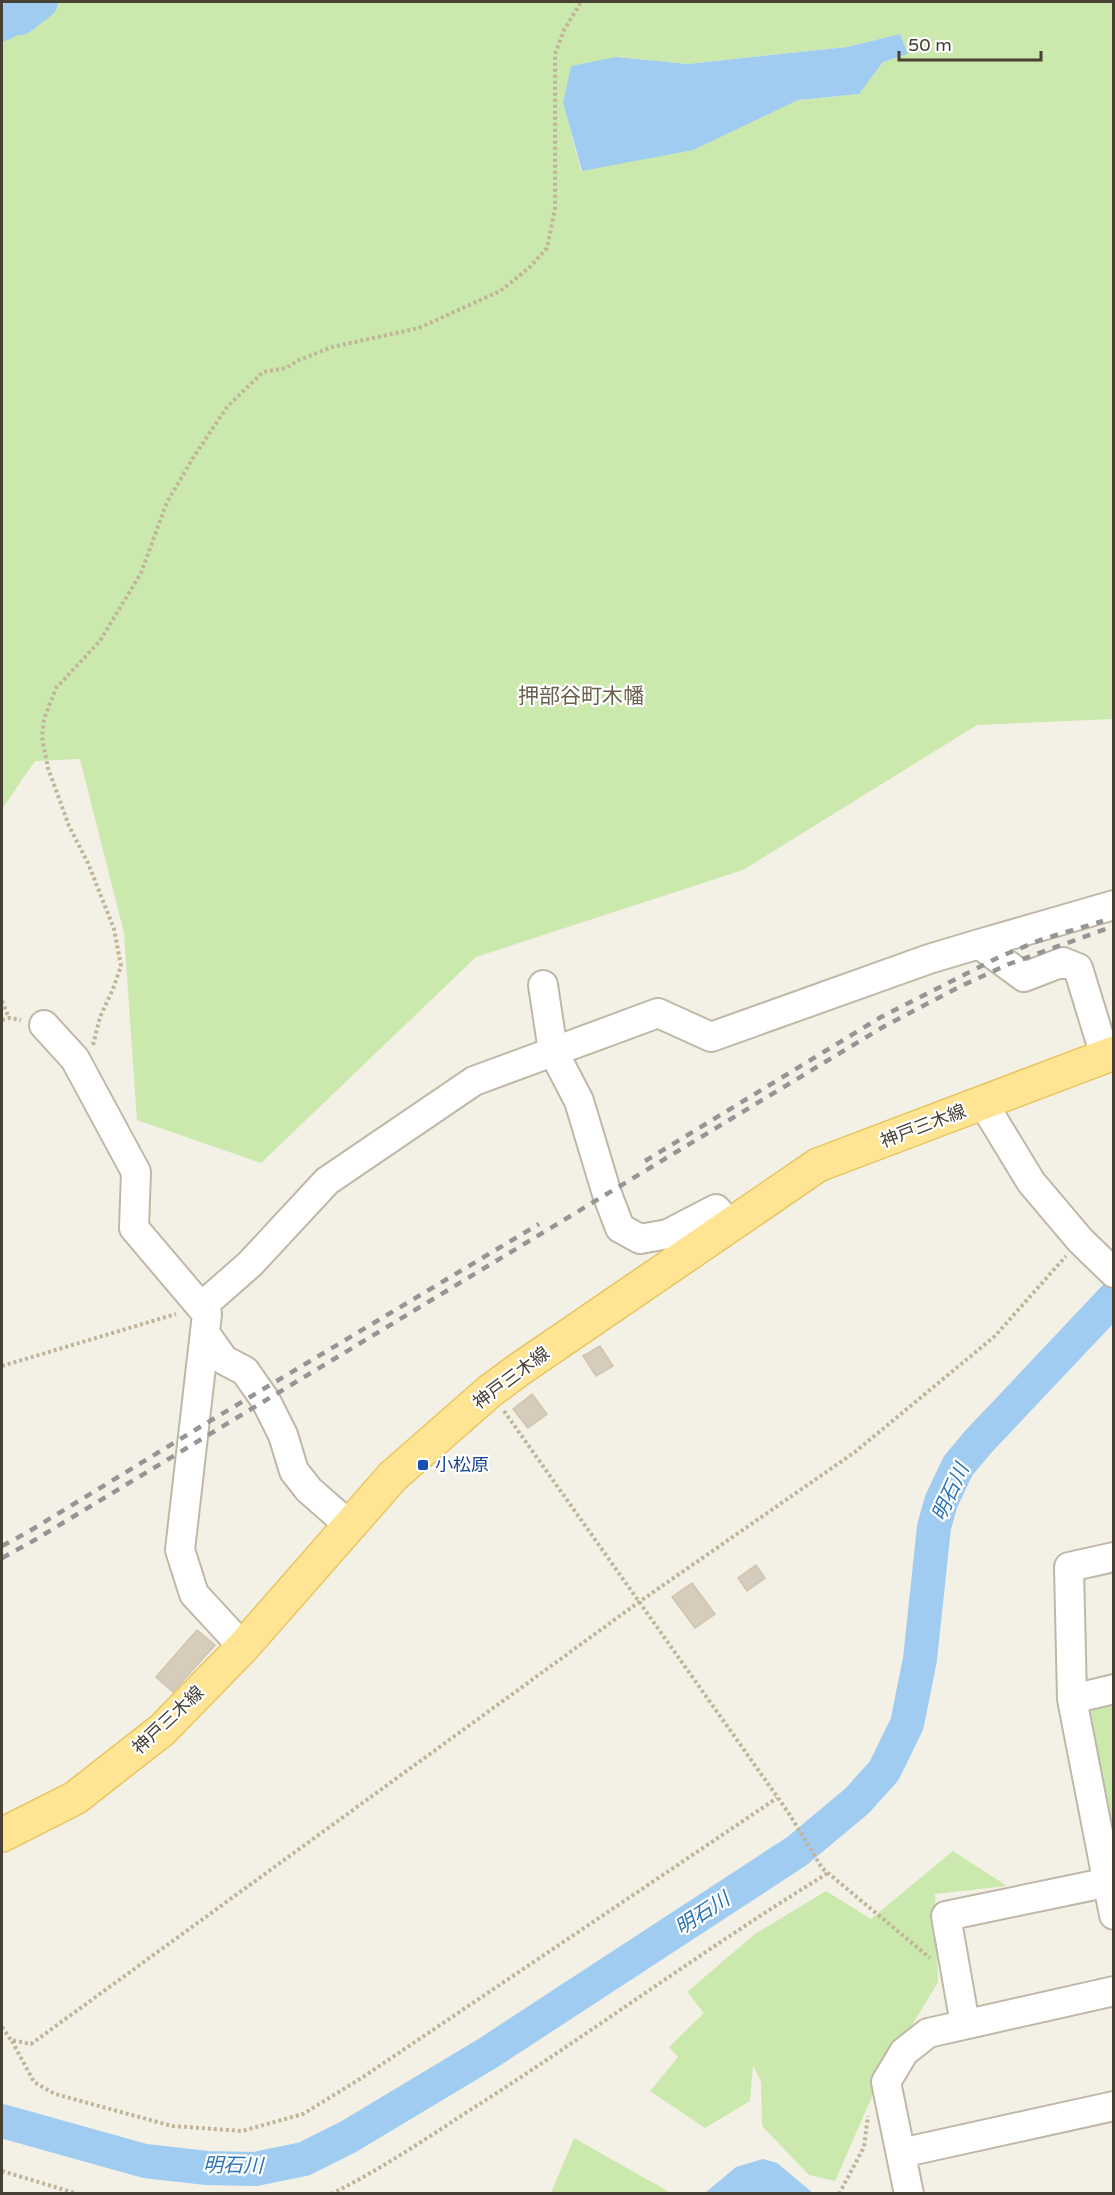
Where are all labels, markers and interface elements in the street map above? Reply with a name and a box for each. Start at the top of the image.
scale bar [899,24,1042,62]
text: 50 m [908,34,952,56]
district label: 押部谷町木幡 [518,684,644,709]
street label: 神戸三木線 [877,1100,969,1152]
street label: 神戸三木線 [468,1342,554,1414]
place label: 小松原 [435,1454,489,1476]
marker: 小松原 [416,1458,430,1472]
water label: 明石川 [927,1458,975,1525]
street label: 神戸三木線 [128,1681,208,1759]
water label: 明石川 [671,1886,736,1940]
water label: 明石川 [203,2153,265,2179]

